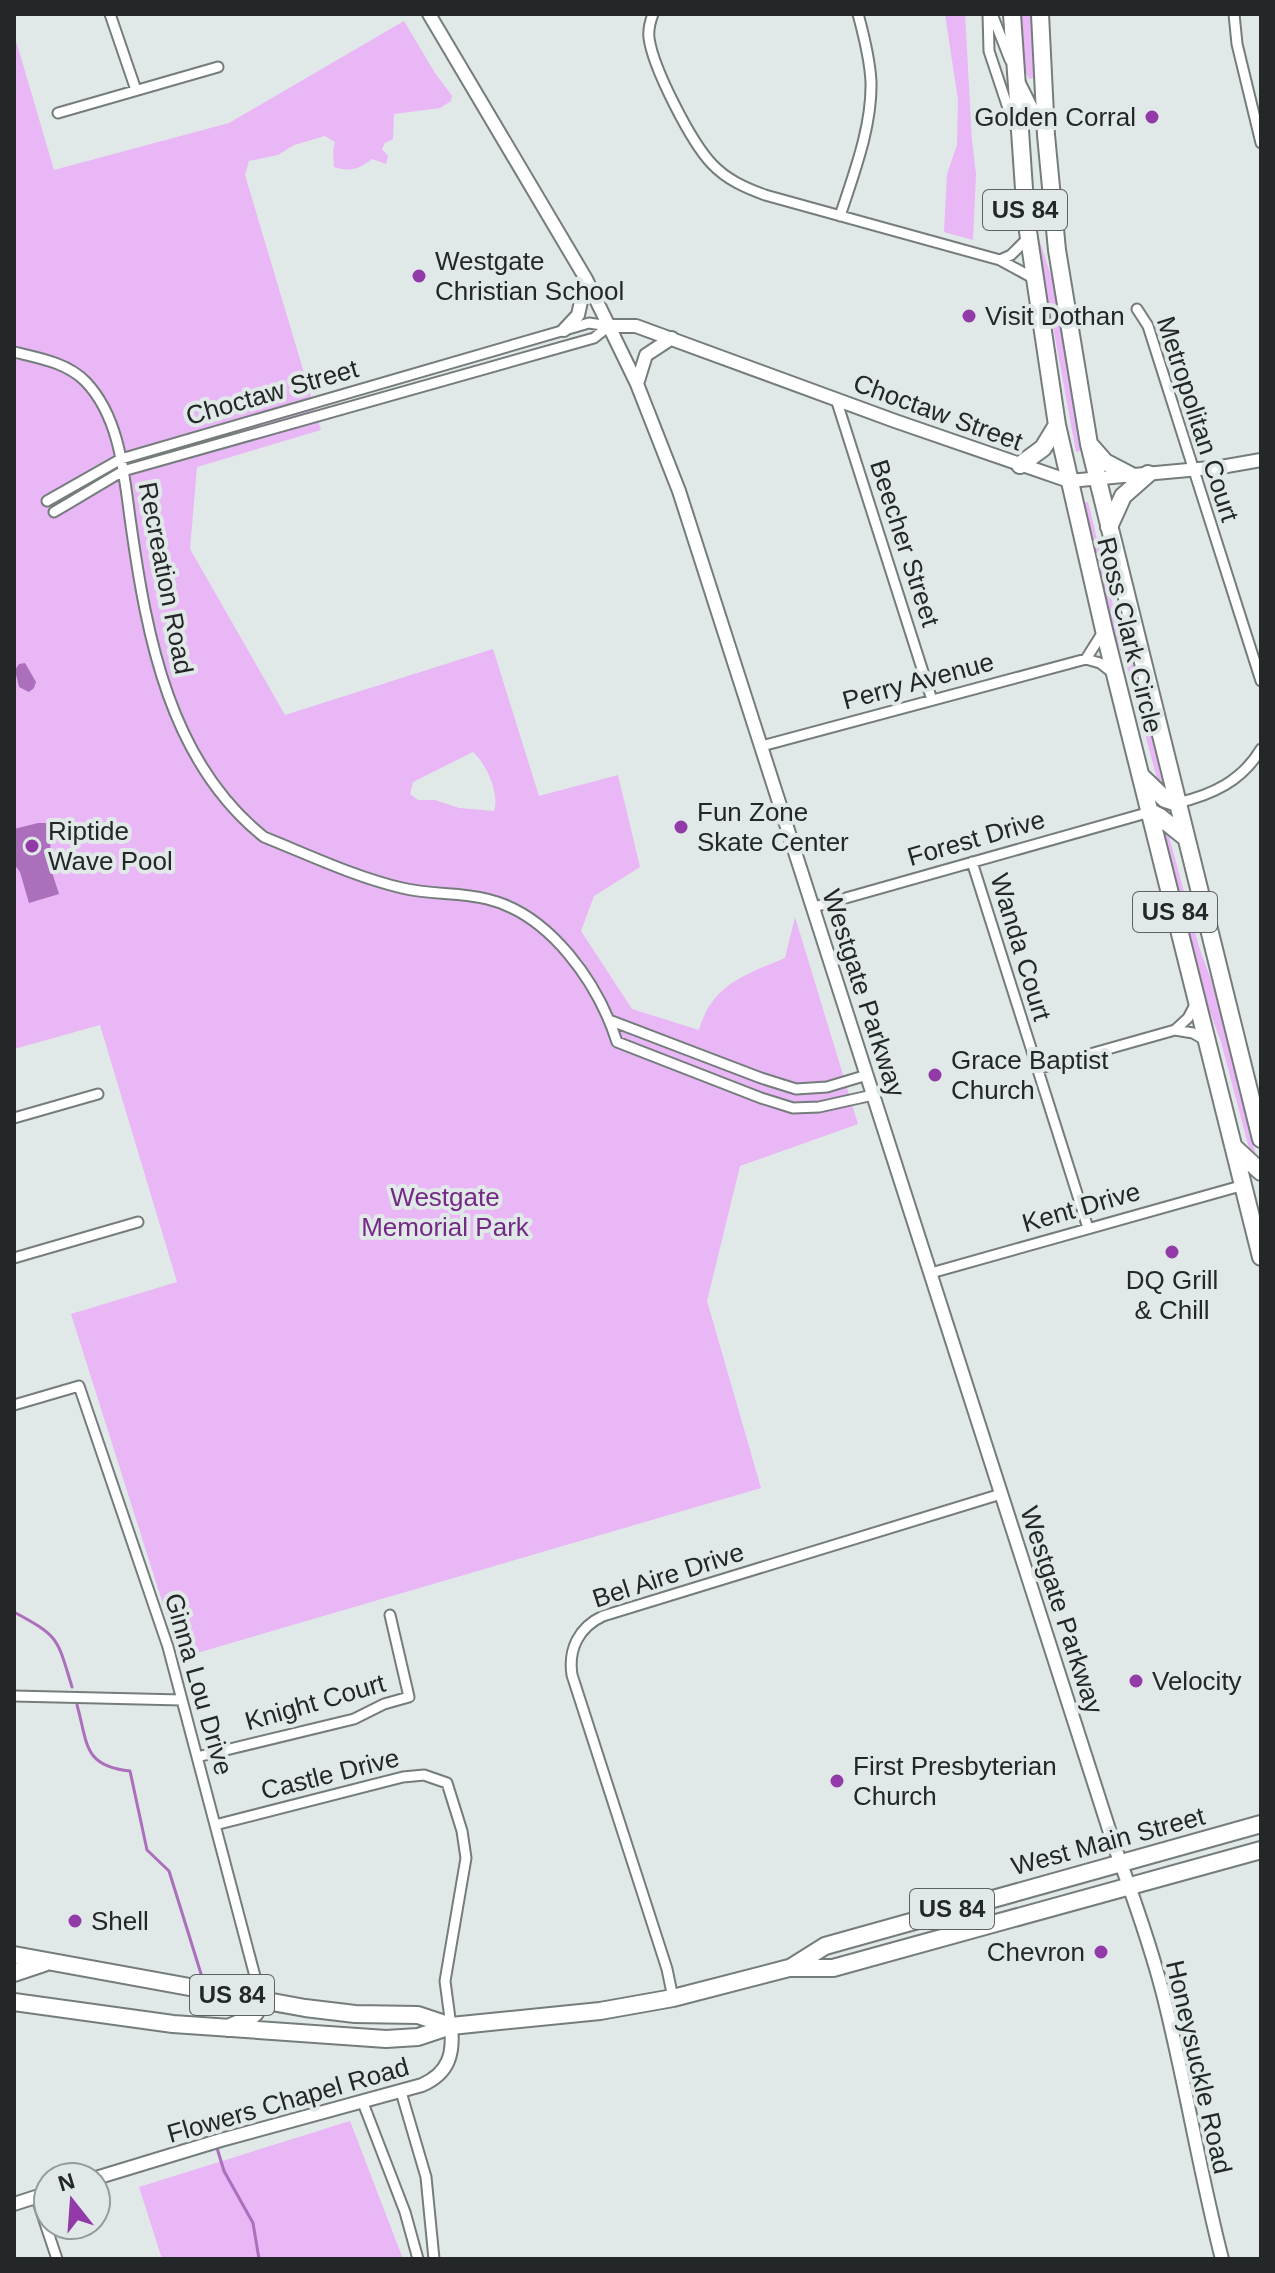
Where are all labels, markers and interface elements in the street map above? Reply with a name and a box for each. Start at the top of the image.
place label: Golden Corral [974,102,1136,132]
marker: Golden Corral [1143,108,1161,126]
road number: US 84 [983,190,1067,230]
place label: Westgate Christian School [435,246,624,306]
marker: Westgate Christian School [410,267,428,285]
place label: Visit Dothan [985,301,1125,331]
marker: Visit Dothan [960,307,978,325]
street label: Metropolitan Court [1151,313,1246,526]
street label: Choctaw Street [182,353,362,431]
street label: Choctaw Street [849,368,1027,457]
street label: Beecher Street [864,456,946,631]
street label: Recreation Road [133,479,199,677]
street label: Ross Clark Circle [1091,534,1169,736]
street label: Perry Avenue [839,646,997,716]
place label: Fun Zone Skate Center [697,797,849,857]
street label: Forest Drive [904,804,1048,872]
place label: Riptide Wave Pool [48,816,173,876]
marker: Fun Zone Skate Center [672,818,690,836]
marker: Riptide Wave Pool [23,837,41,855]
street label: Wanda Court [984,870,1058,1025]
street label: Westgate Parkway [816,886,912,1100]
road number: US 84 [1133,892,1217,932]
place label: Grace Baptist Church [951,1045,1109,1105]
marker: Grace Baptist Church [926,1066,944,1084]
street label: Kent Drive [1019,1176,1143,1238]
park label: Westgate Memorial Park [361,1182,530,1242]
marker: DQ Grill & Chill [1163,1243,1181,1261]
place label: DQ Grill & Chill [1126,1265,1218,1325]
street label: Westgate Parkway [1014,1503,1110,1717]
street label: Bel Aire Drive [588,1536,748,1614]
street label: Ginna Lou Drive [159,1590,239,1778]
place label: Velocity [1152,1666,1242,1696]
street label: Knight Court [241,1667,389,1736]
marker: Velocity [1127,1672,1145,1690]
street label: Castle Drive [258,1742,402,1806]
place label: First Presbyterian Church [853,1751,1057,1811]
marker: First Presbyterian Church [828,1772,846,1790]
street label: West Main Street [1008,1801,1209,1881]
road number: US 84 [910,1889,994,1929]
place label: Shell [91,1906,149,1936]
marker: Shell [66,1912,84,1930]
place label: Chevron [987,1937,1085,1967]
marker: Chevron [1092,1943,1110,1961]
street label: Honeysuckle Road [1160,1957,1238,2177]
road number: US 84 [190,1975,274,2015]
street label: Flowers Chapel Road [164,2051,412,2149]
north arrow [32,2161,112,2241]
text: N [55,2168,78,2197]

